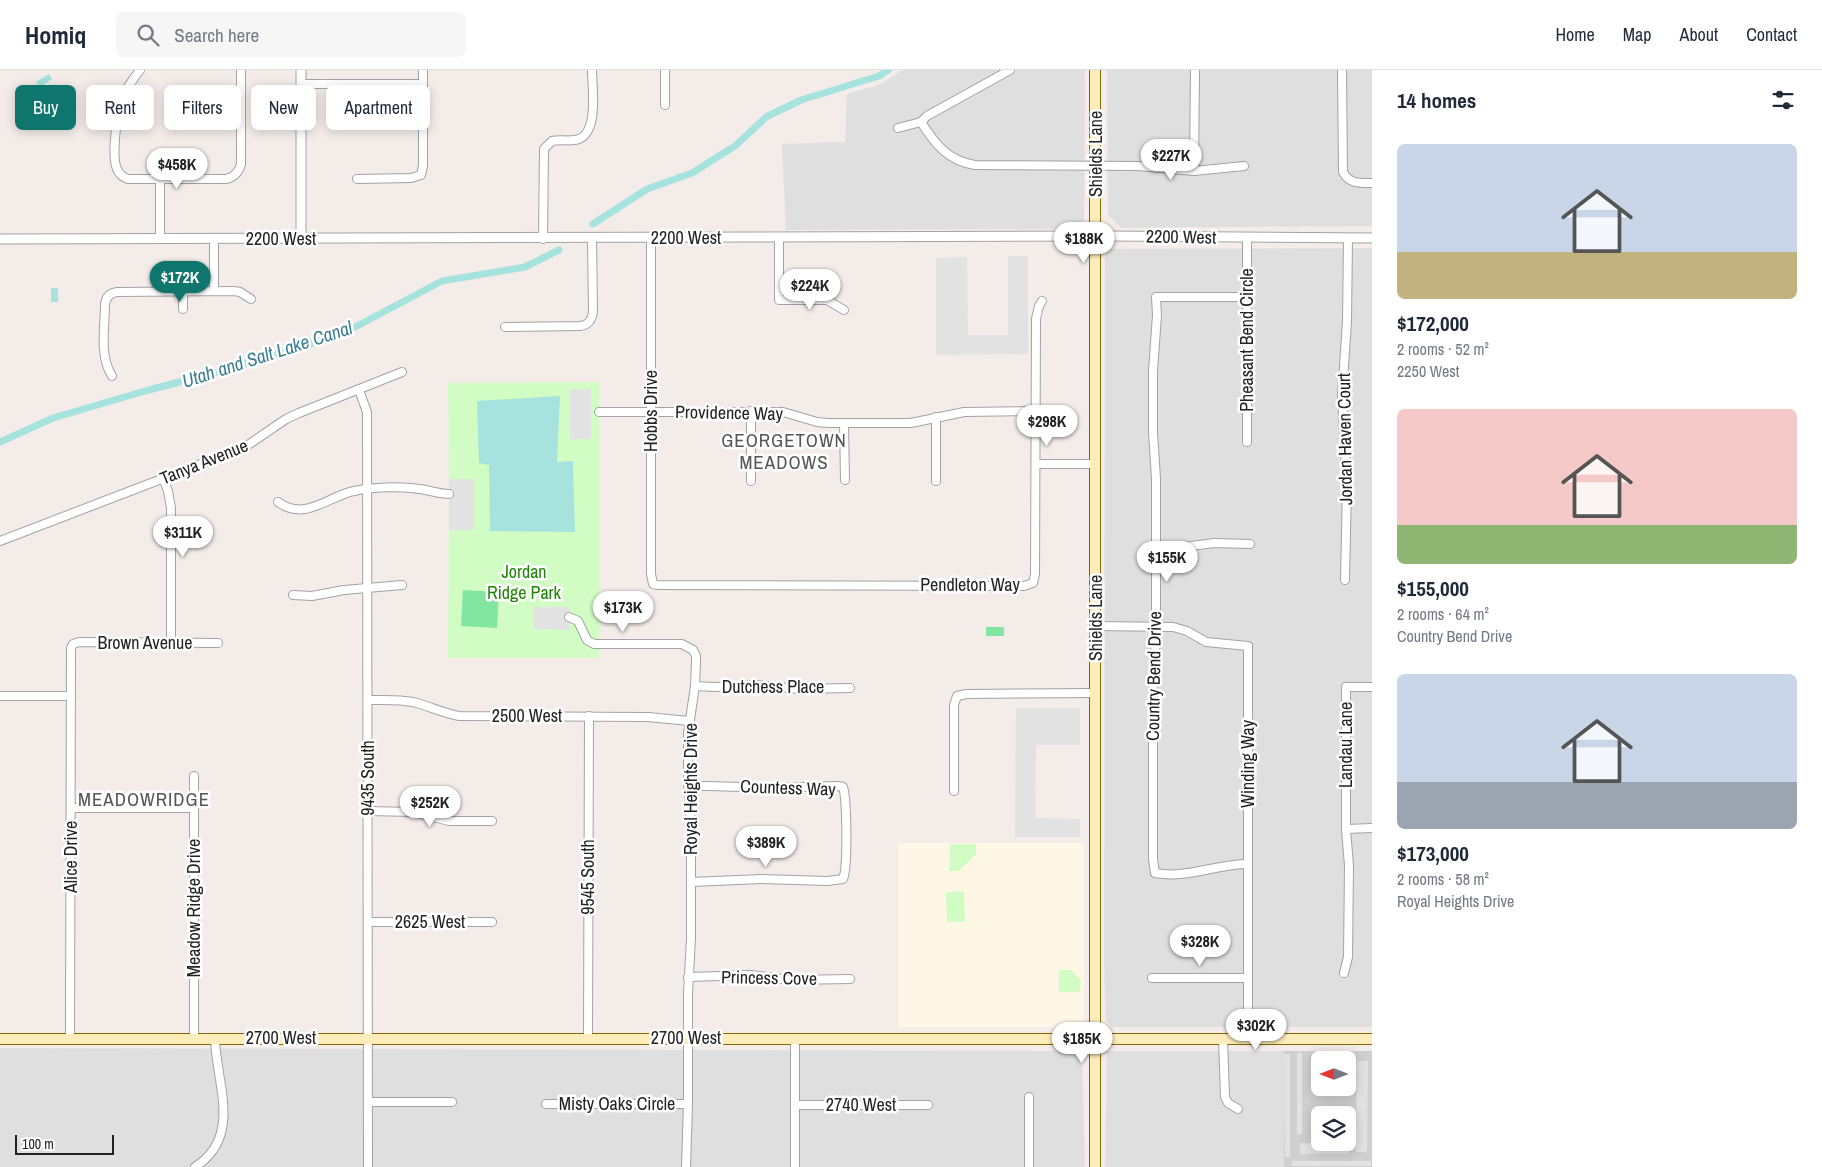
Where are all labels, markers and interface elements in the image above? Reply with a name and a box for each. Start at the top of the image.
search box [116,12,466,57]
text: Homiq [25,19,86,51]
icon: search [134,21,162,49]
text: Search here [174,22,259,48]
text: Home [1555,22,1595,47]
text: Map [1623,22,1652,47]
text: About [1680,22,1718,47]
text: Contact [1746,22,1797,47]
chip: Buy [15,85,76,130]
chip: Rent [86,85,154,130]
chip: Filters [164,85,241,130]
chip: New [251,85,316,130]
chip: Apartment [326,85,430,130]
text: 14 homes [1397,86,1476,115]
icon: filters [1769,86,1797,114]
street label: Shields Lane [1083,111,1108,197]
pin: $227K [1136,138,1206,181]
text: $227K [1152,144,1190,166]
pin: $458K [142,148,212,190]
text: $458K [158,153,196,175]
icon: home [1552,176,1642,266]
pin: $188K [1049,222,1119,264]
street label: 2200 West [1146,223,1216,250]
street label: 2200 West [651,225,721,250]
street label: 2200 West [246,226,316,251]
text: $188K [1065,227,1103,249]
pin: $172K [145,260,215,303]
text: $172K [161,266,199,288]
pin: $224K [775,268,845,311]
street label: Pheasant Bend Circle [1234,268,1259,412]
text: $224K [791,274,829,296]
text: $172,000 [1397,309,1469,338]
water label: Utah and Salt Lake Canal [179,314,356,394]
text: 2 rooms · 52 m² [1397,338,1489,360]
text: 2250 West [1397,360,1460,382]
street label: Hobbs Drive [638,370,663,452]
street label: Jordan Haven Court [1331,373,1358,505]
street label: Providence Way [675,399,784,426]
pin: $298K [1012,404,1082,447]
text: $298K [1028,410,1066,432]
district label: GEORGETOWN MEADOWS [721,427,847,475]
street label: Tanya Avenue [156,433,252,491]
icon: home [1552,441,1642,531]
pin: $311K [148,516,218,558]
text: $311K [164,521,202,543]
pin: $155K [1132,540,1202,583]
text: $155K [1148,546,1186,568]
park label: Jordan Ridge Park [487,559,562,605]
street label: Pendleton Way [920,572,1020,597]
text: $155,000 [1397,574,1469,603]
street label: Shields Lane [1083,575,1108,661]
pin: $173K [588,590,658,633]
text: $173K [604,596,642,618]
text: 2 rooms · 64 m² [1397,603,1489,625]
street label: Country Bend Drive [1140,611,1167,741]
text: Country Bend Drive [1397,625,1512,647]
street label: Brown Avenue [98,630,192,655]
street label: Dutchess Place [722,674,824,699]
street label: Landau Lane [1333,702,1358,788]
street label: 2500 West [492,703,562,728]
icon: home [1552,706,1642,796]
street label: Winding Way [1235,719,1260,808]
street label: Royal Heights Drive [678,723,703,855]
street label: 9435 South [355,740,380,816]
street label: Countess Way [740,773,837,802]
district label: MEADOWRIDGE [78,786,210,812]
pin: $252K [395,786,465,828]
text: $252K [411,791,449,813]
street label: Alice Drive [58,821,83,894]
pin: $389K [731,826,801,868]
text: $389K [747,831,785,853]
street label: Meadow Ridge Drive [181,839,206,977]
street label: 9545 South [575,839,600,915]
text: $173,000 [1397,839,1469,868]
text: 2 rooms · 58 m² [1397,868,1489,890]
text: Royal Heights Drive [1397,890,1514,912]
street label: 2625 West [395,909,465,934]
pin: $328K [1165,924,1235,967]
text: $328K [1181,930,1219,952]
street label: Princess Cove [721,964,817,991]
pin: $302K [1221,1008,1291,1051]
text: $302K [1237,1014,1275,1036]
pin: $185K [1047,1022,1117,1064]
street label: 2700 West [246,1025,316,1050]
street label: 2700 West [651,1025,721,1050]
text: $185K [1063,1027,1101,1049]
north arrow [1311,1051,1356,1096]
map controls [1311,1051,1356,1151]
street label: Misty Oaks Circle [559,1091,675,1116]
street label: 2740 West [826,1092,896,1117]
button: layers [1311,1106,1356,1151]
scale bar [15,1132,114,1155]
text: 100 m [22,1135,54,1153]

